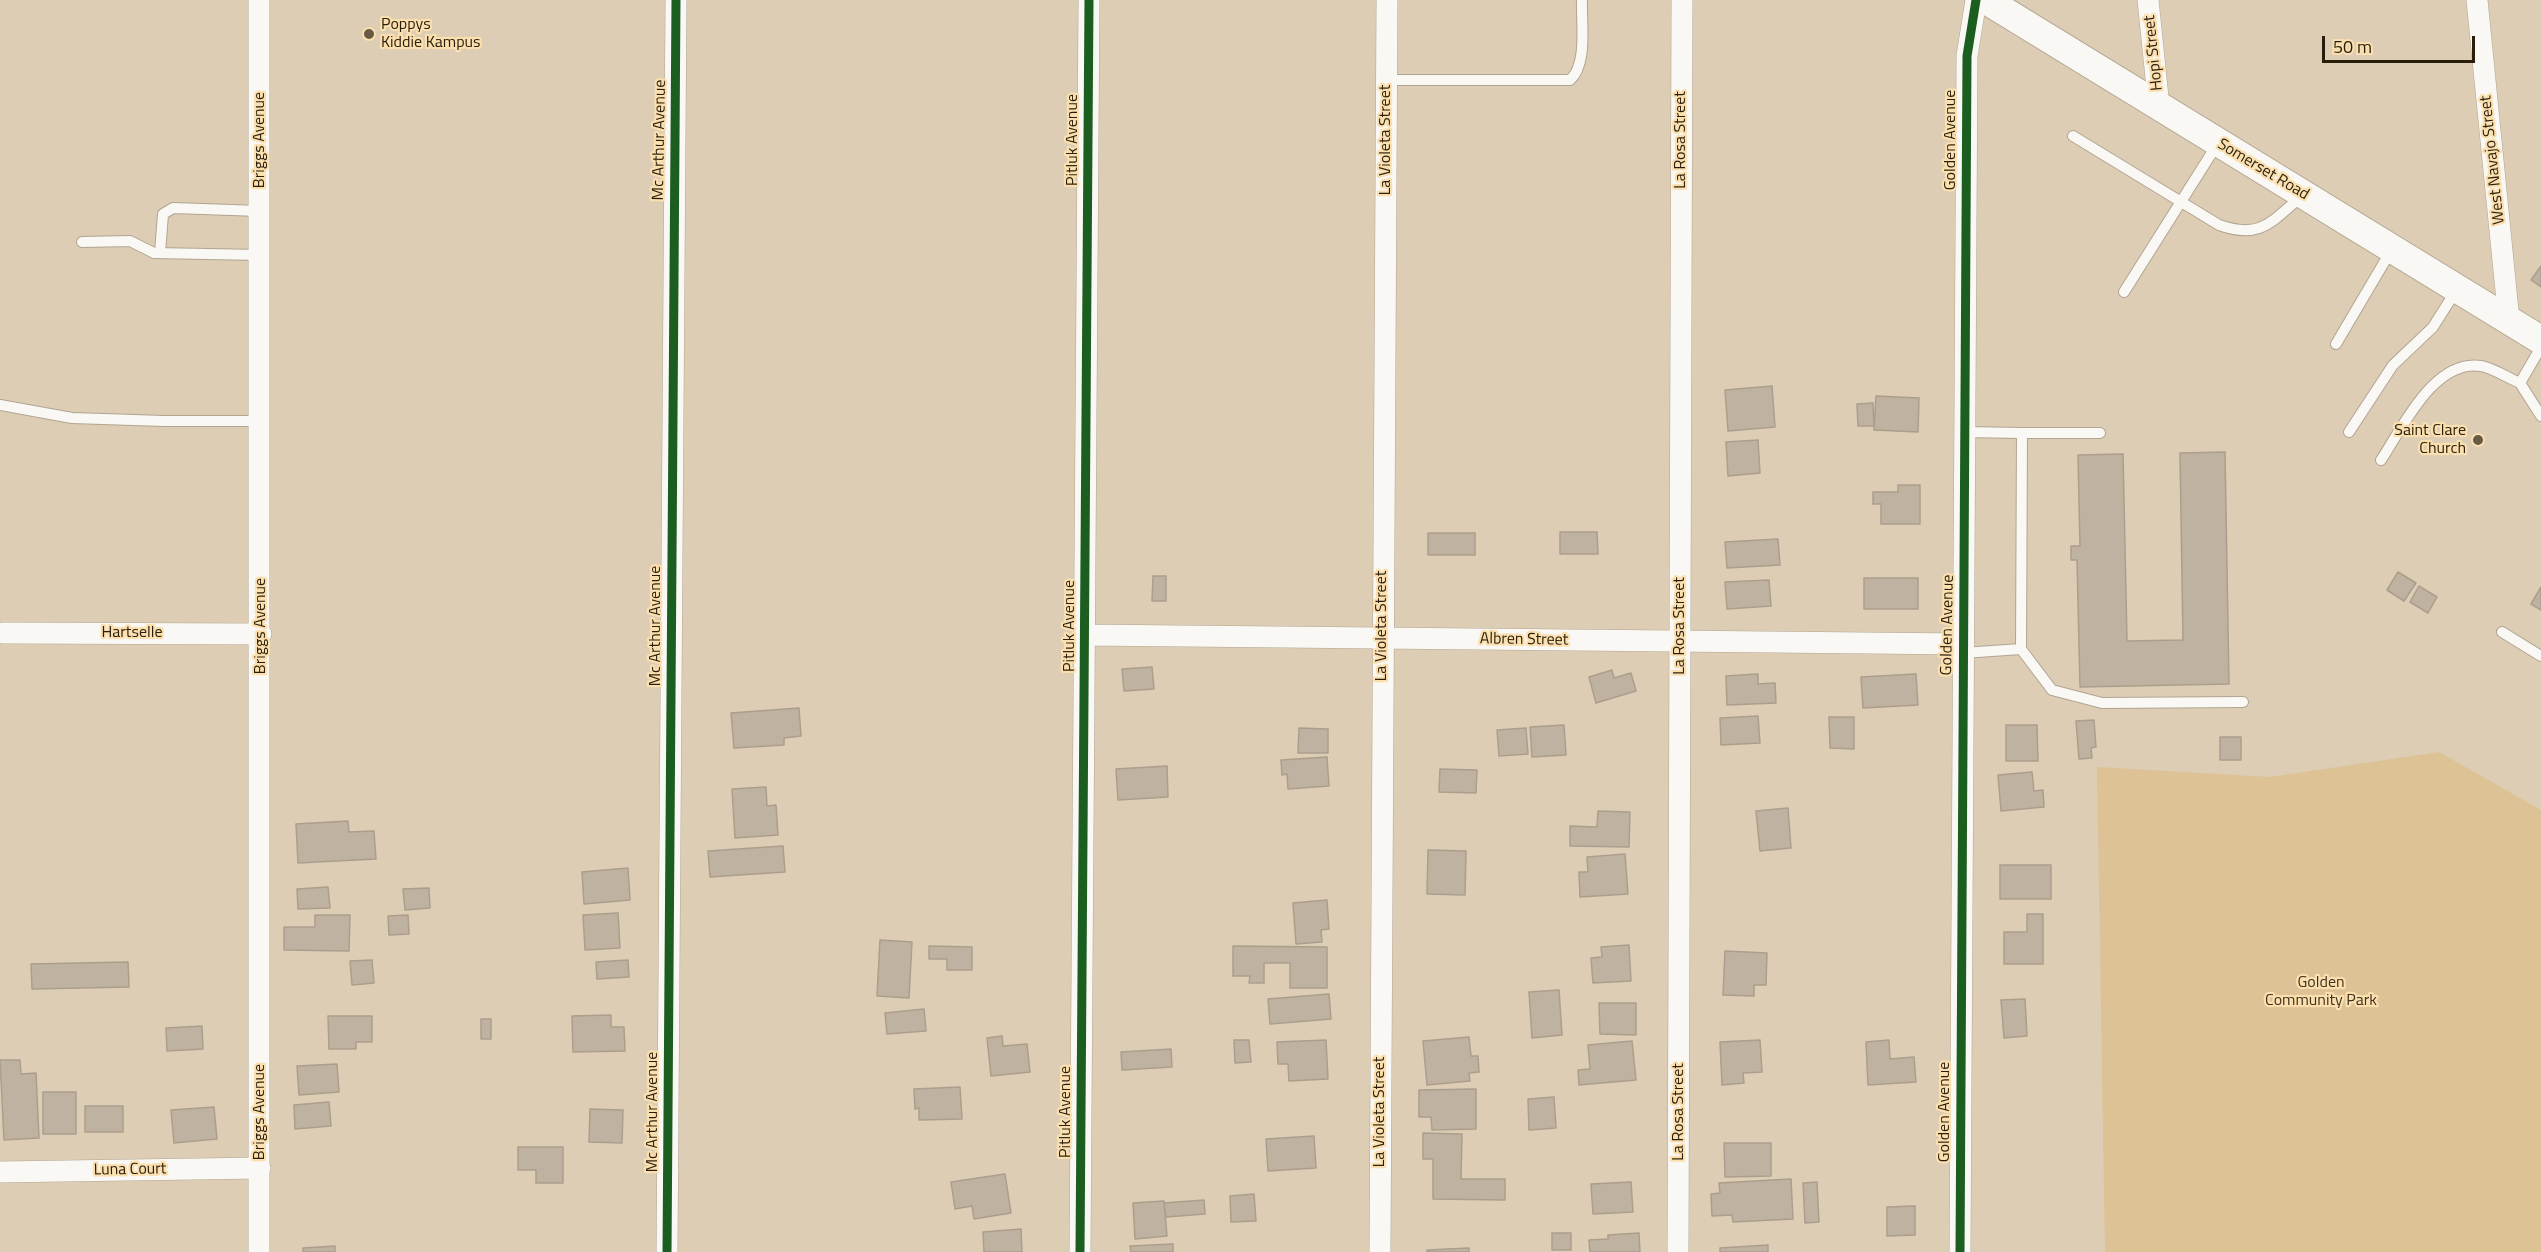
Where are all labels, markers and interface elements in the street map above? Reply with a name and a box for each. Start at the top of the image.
street label: Hopi Street [2140,14,2168,92]
place label: Poppys Kiddie Kampus [381,15,481,53]
scale bar [2325,24,2478,62]
marker: Poppys Kiddie Kampus [362,27,376,41]
text: 50 m [2333,33,2372,60]
street label: Mc Arthur Avenue [649,79,671,201]
street label: La Violeta Street [1376,85,1396,195]
street label: Golden Avenue [1941,90,1961,190]
street label: La Rosa Street [1671,91,1691,189]
street label: Briggs Avenue [250,92,270,188]
street label: Pitluk Avenue [1063,94,1083,186]
street label: West Navajo Street [2477,95,2509,225]
street label: Somerset Road [2214,135,2312,205]
place label: Saint Clare Church [2394,421,2466,459]
marker: Saint Clare Church [2471,433,2485,447]
street label: Mc Arthur Avenue [646,566,666,686]
street label: La Violeta Street [1372,571,1392,681]
street label: Golden Avenue [1938,574,1958,676]
street label: La Rosa Street [1670,577,1690,675]
street label: Briggs Avenue [251,578,271,674]
street label: Pitluk Avenue [1060,580,1080,672]
street label: Hartselle [102,623,162,643]
street label: Albren Street [1480,630,1568,650]
park label: Golden Community Park [2265,973,2377,1011]
street label: Mc Arthur Avenue [643,1052,663,1172]
street label: La Violeta Street [1370,1057,1390,1167]
street label: Golden Avenue [1935,1062,1955,1162]
street label: La Rosa Street [1669,1063,1689,1161]
street label: Briggs Avenue [250,1064,270,1160]
street label: Pitluk Avenue [1056,1066,1076,1158]
street label: Luna Court [93,1160,167,1180]

